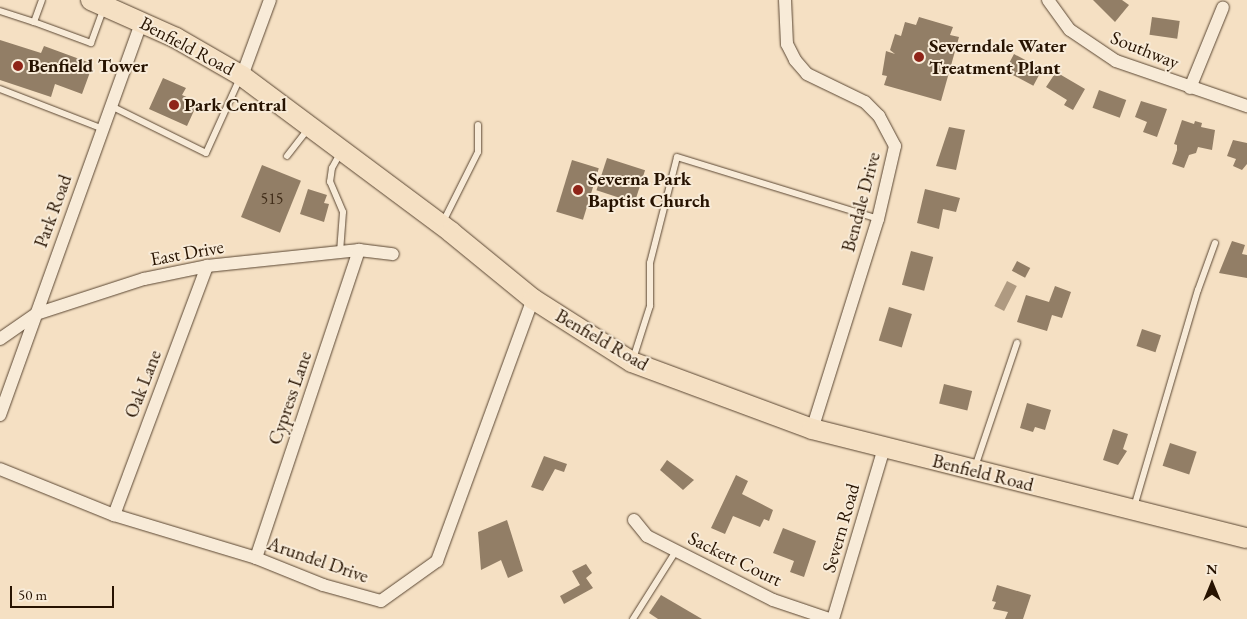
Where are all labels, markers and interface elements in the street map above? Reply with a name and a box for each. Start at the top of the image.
street label: Benfield Road [136,12,238,80]
street label: Southway [1107,26,1183,74]
place label: Severndale Water Treatment Plant [929,35,1067,79]
marker: Severndale Water Treatment Plant [913,51,925,63]
place label: Benfield Tower [28,55,148,77]
marker: Benfield Tower [12,60,24,72]
place label: Park Central [184,94,287,116]
marker: Park Central [168,99,180,111]
street label: Bendale Drive [837,150,885,254]
place label: Severna Park Baptist Church [588,168,710,212]
street label: Park Road [29,171,77,251]
marker: Severna Park Baptist Church [572,184,584,196]
house number: 515 [260,189,284,209]
street label: East Drive [148,235,226,271]
street label: Benfield Road [551,304,653,376]
street label: Oak Lane [120,347,166,421]
street label: Cypress Lane [263,348,317,448]
street label: Benfield Road [930,449,1036,497]
street label: Severn Road [817,481,865,575]
street label: Sackett Court [684,527,786,591]
street label: Arundel Drive [264,532,372,588]
north arrow [1187,559,1237,609]
text: N [1206,560,1218,578]
scale bar [12,576,116,608]
text: 50 m [18,585,47,604]

